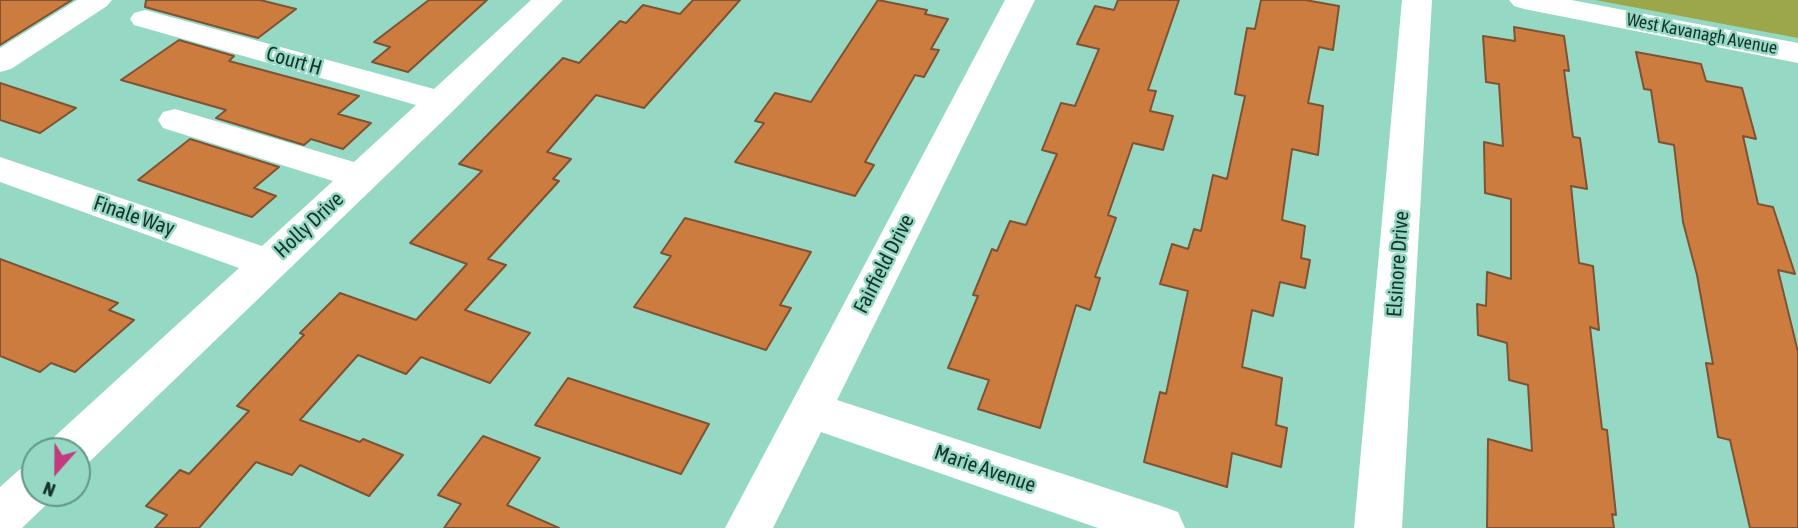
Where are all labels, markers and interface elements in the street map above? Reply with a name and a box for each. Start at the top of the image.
street label: West Kavanagh Avenue [1625,9,1779,59]
street label: Court H [263,41,325,81]
street label: Holly Drive [269,187,349,263]
street label: Finale Way [90,190,178,242]
street label: Fairfield Drive [848,210,920,318]
street label: Elsinore Drive [1382,210,1414,318]
north arrow [21,437,91,507]
street label: Marie Avenue [931,440,1039,498]
text: N [40,477,58,502]

